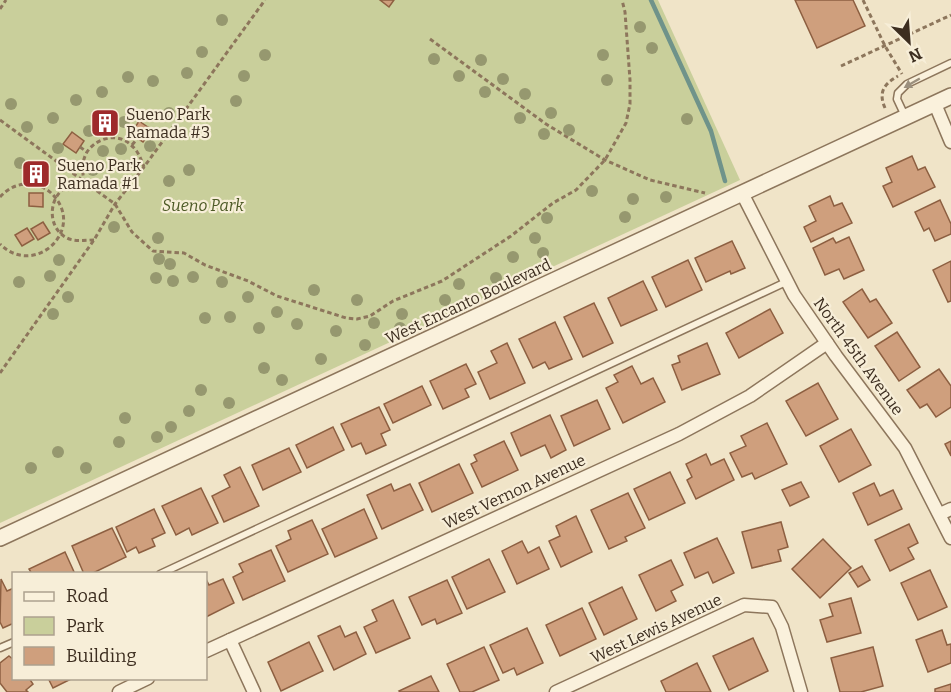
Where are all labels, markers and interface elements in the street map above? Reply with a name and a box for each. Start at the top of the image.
north arrow [879,12,939,72]
text: N [906,44,925,66]
one-way arrow [904,77,920,88]
place label: Sueno Park Ramada #3 [126,105,210,142]
building icon: Sueno Park Ramada #3 [89,107,121,139]
place label: Sueno Park Ramada #1 [57,156,141,193]
building icon: Sueno Park Ramada #1 [20,158,52,190]
park label: Sueno Park [162,196,244,215]
street label: West Encanto Boulevard [382,254,555,348]
street label: North 45th Avenue [810,294,908,419]
street label: West Vernon Avenue [440,450,588,533]
legend [12,572,207,680]
text: Road [66,585,109,607]
street label: West Lewis Avenue [588,590,725,667]
text: Park [66,615,105,637]
text: Building [66,645,137,667]

